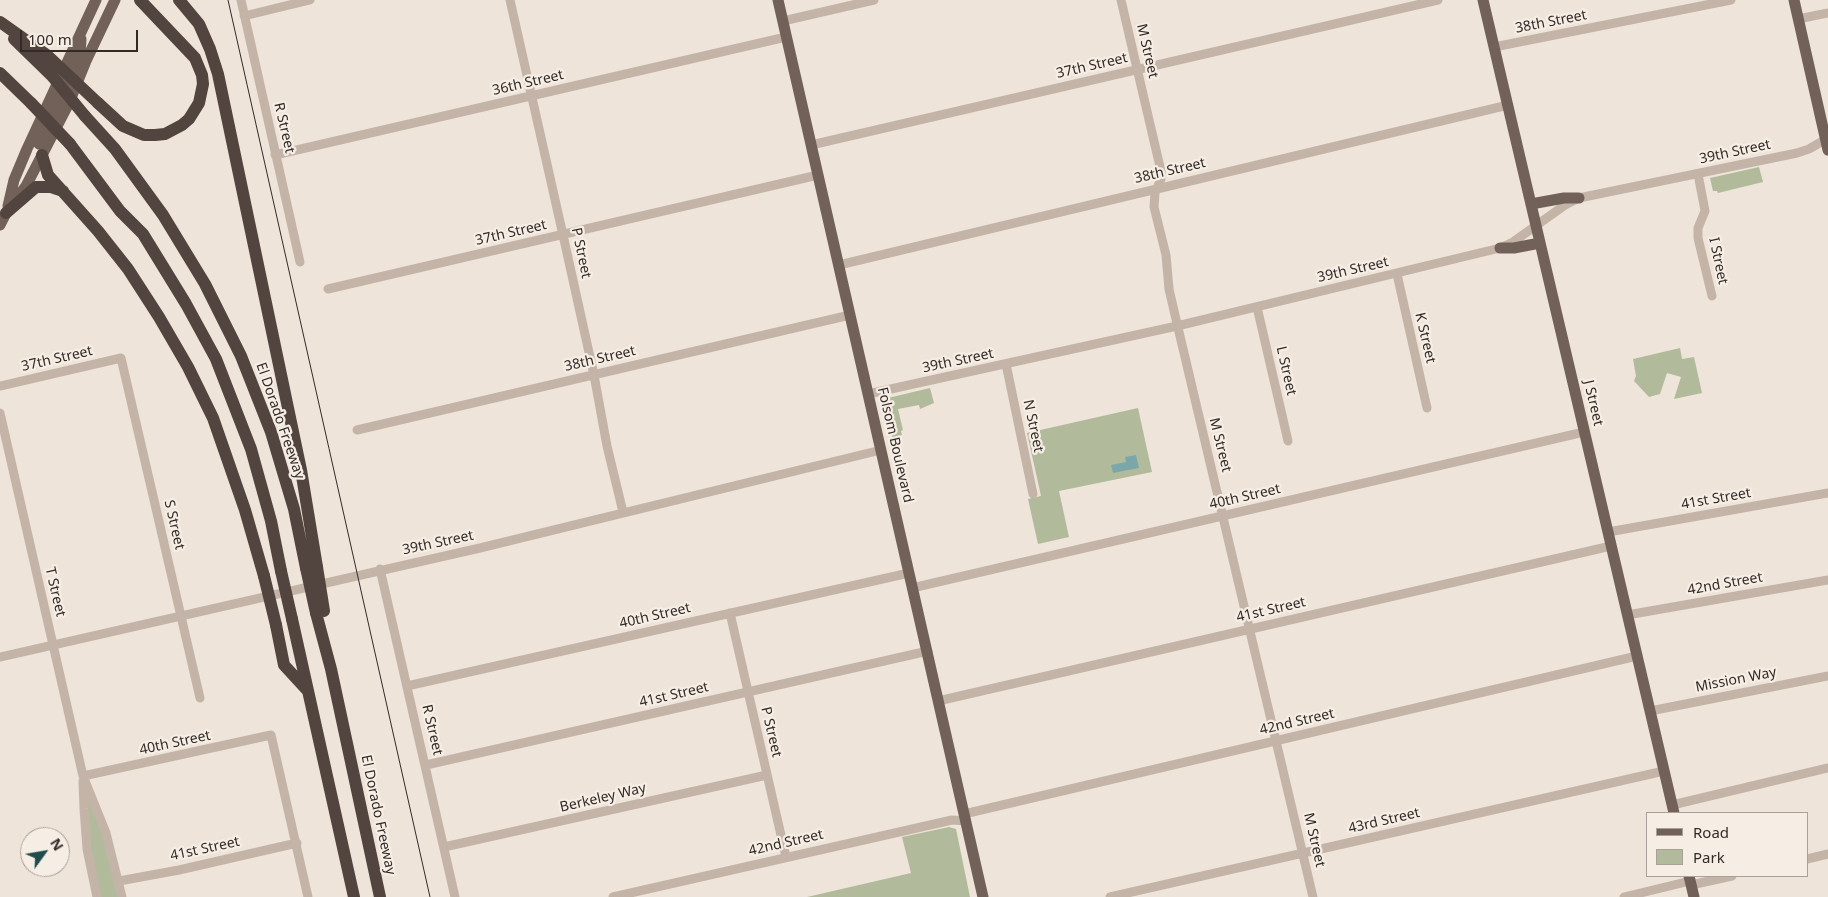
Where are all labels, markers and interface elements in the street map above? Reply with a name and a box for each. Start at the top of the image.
street label: 38th Street [1514,7,1588,37]
scale bar [22,20,140,52]
street label: M Street [1133,22,1161,80]
text: 100 m [28,29,72,49]
street label: 37th Street [1055,50,1129,82]
street label: 36th Street [491,67,565,99]
street label: R Street [270,101,298,155]
street label: 39th Street [1698,136,1772,168]
street label: 38th Street [1133,155,1207,187]
street label: 37th Street [474,217,548,249]
street label: P Street [567,226,595,280]
street label: I Street [1705,236,1731,286]
street label: 39th Street [1316,254,1390,286]
street label: K Street [1411,311,1439,365]
street label: 37th Street [20,343,94,375]
street label: 38th Street [563,343,637,375]
street label: 39th Street [921,345,995,377]
street label: L Street [1272,345,1300,397]
street label: El Dorado Freeway [252,361,308,481]
street label: J Street [1580,378,1606,428]
street label: Folsom Boulevard [874,386,916,504]
street label: N Street [1019,398,1047,454]
street label: M Street [1205,416,1235,474]
street label: 40th Street [1208,481,1282,513]
street label: 41st Street [1680,485,1752,513]
street label: S Street [160,499,188,551]
street label: 39th Street [401,527,475,559]
street label: T Street [41,566,69,618]
street label: 42nd Street [1686,569,1764,599]
street label: 41st Street [1235,594,1307,626]
street label: 40th Street [618,600,692,632]
street label: Mission Way [1694,664,1778,696]
street label: 41st Street [638,679,710,711]
street label: R Street [418,703,446,757]
street label: P Street [757,705,785,759]
street label: 42nd Street [1258,705,1336,739]
street label: 40th Street [138,727,212,759]
street label: El Dorado Freeway [357,754,399,876]
street label: Berkeley Way [558,780,648,816]
street label: 43rd Street [1347,805,1421,837]
street label: M Street [1300,811,1328,869]
legend [1646,812,1808,877]
text: Road [1693,822,1729,842]
street label: 42nd Street [747,826,825,860]
north arrow [20,827,70,877]
street label: 41st Street [169,833,241,865]
text: N [46,834,68,854]
text: Park [1693,847,1725,867]

